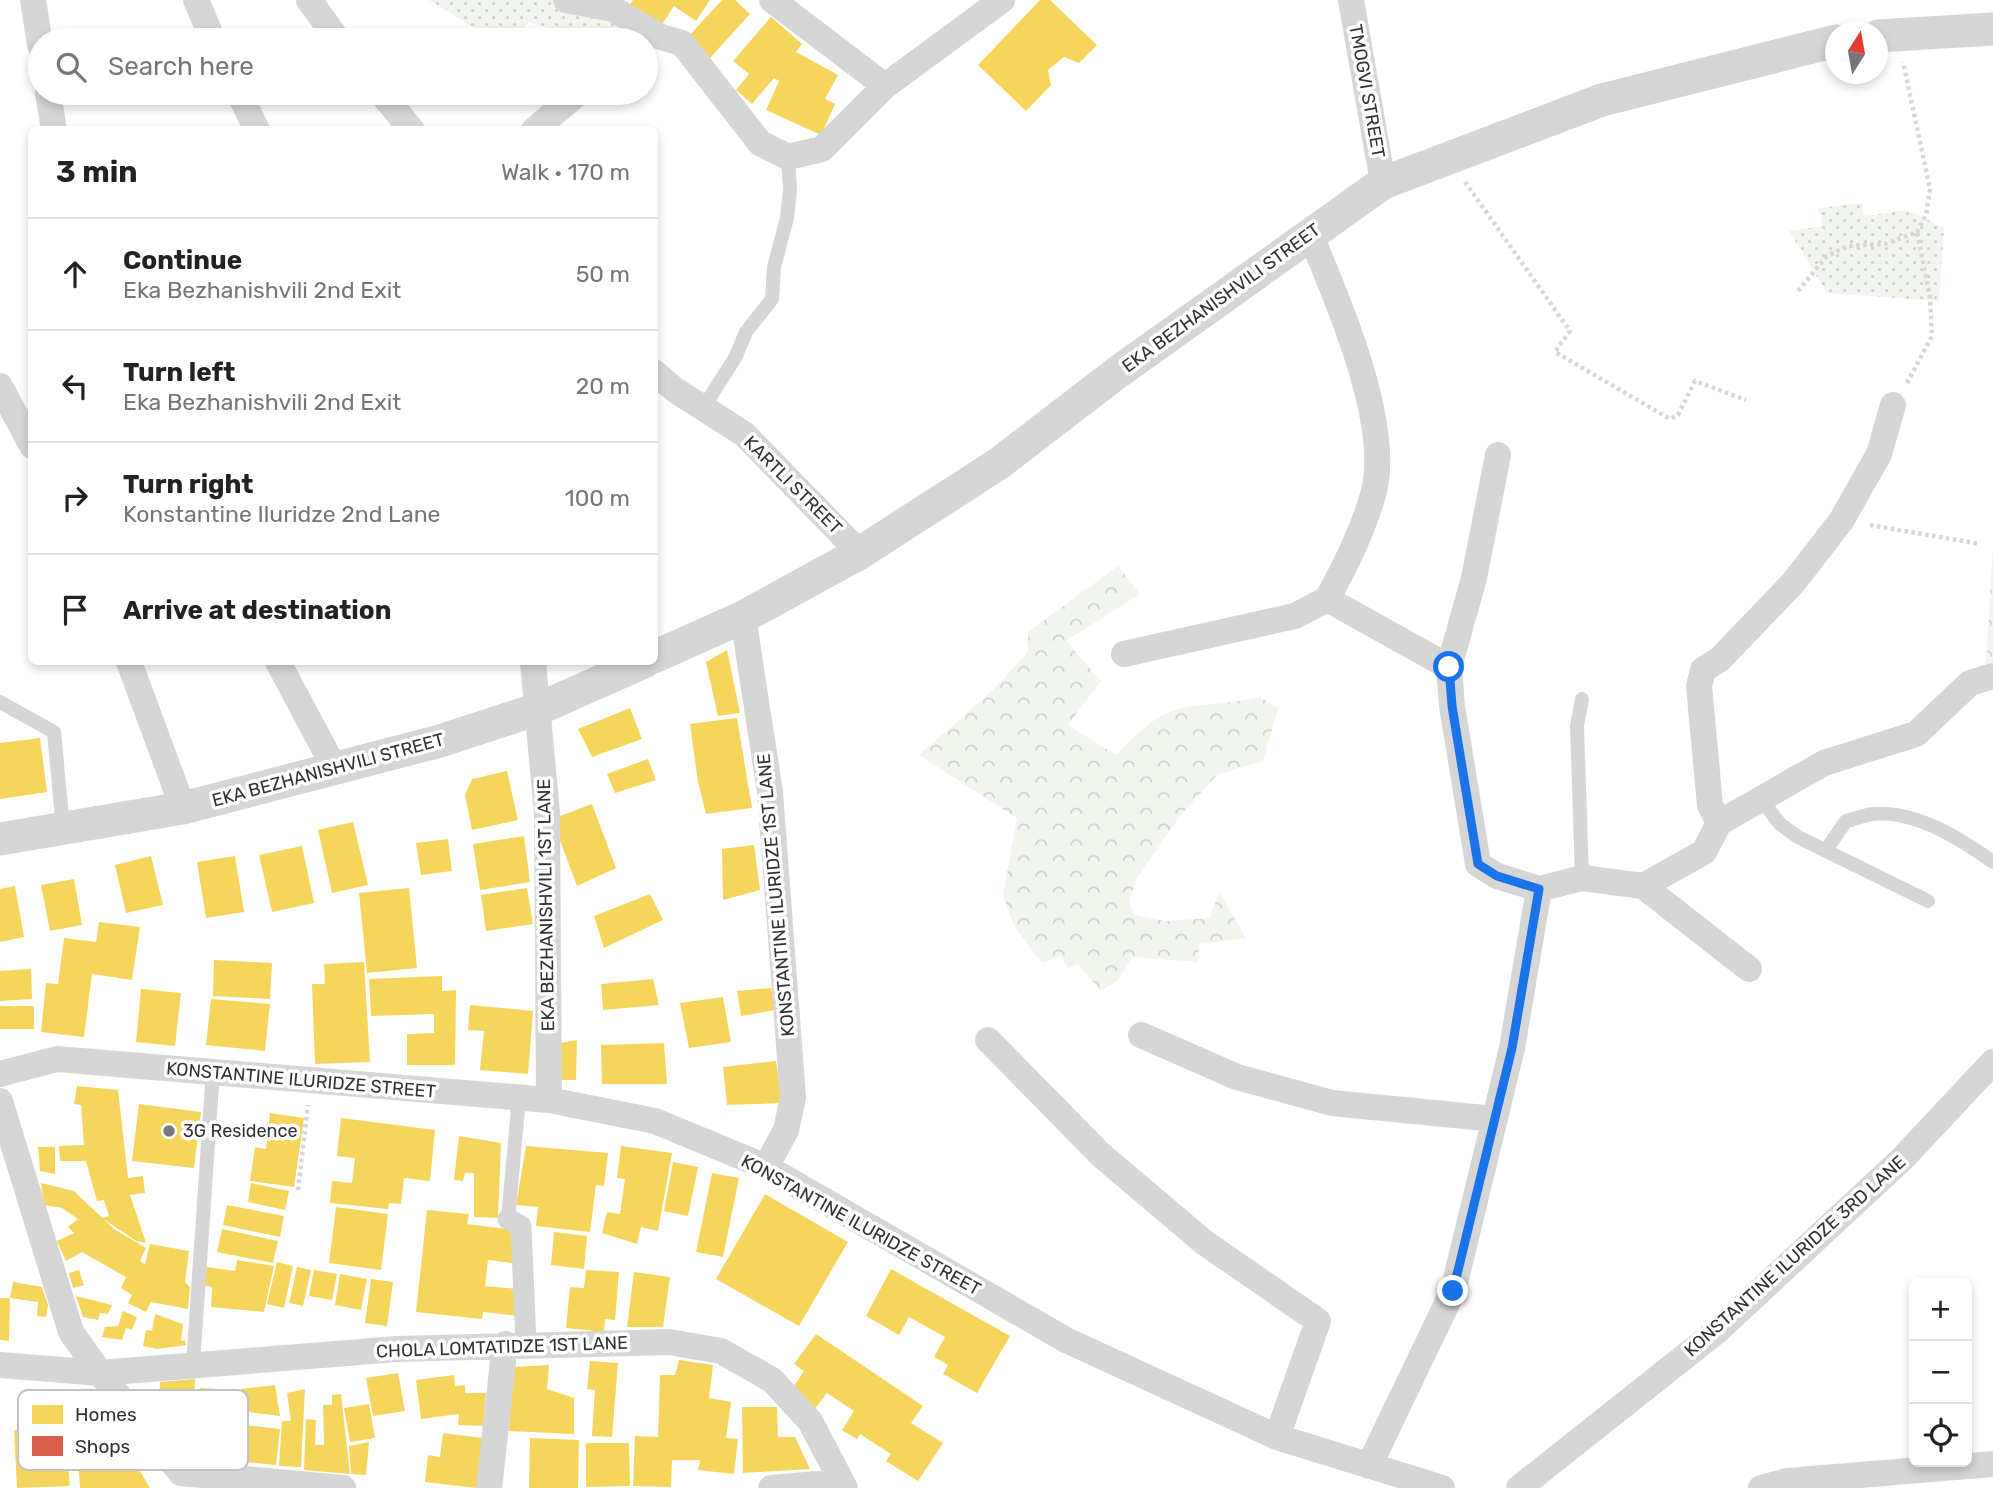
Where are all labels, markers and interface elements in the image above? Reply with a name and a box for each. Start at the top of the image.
north arrow [1825,21,1888,84]
street label: TMOGVI STREET [1344,22,1390,160]
search box [28,28,658,105]
icon: search [52,48,90,86]
text: Search here [108,51,254,82]
text: 3 min [56,154,138,190]
text: Walk · 170 m [501,158,630,186]
street label: EKA BEZHANISHVILI STREET [1118,219,1324,377]
text: Continue [123,245,242,276]
icon: ahead [56,255,94,293]
text: 50 m [576,260,630,288]
text: Eka Bezhanishvili 2nd Exit [123,276,401,304]
text: Turn left [123,357,235,388]
icon: left [56,367,94,405]
text: 20 m [576,372,630,400]
text: Eka Bezhanishvili 2nd Exit [123,388,401,416]
street label: KARTLI STREET [739,431,847,539]
text: Turn right [123,469,253,500]
icon: right [56,479,94,517]
text: 100 m [565,484,630,512]
text: Konstantine Iluridze 2nd Lane [123,500,440,528]
icon: arrive [56,591,94,629]
text: Arrive at destination [123,595,391,626]
route start [1433,651,1464,682]
street label: EKA BEZHANISHVILI STREET [209,728,447,812]
street label: KONSTANTINE ILURIDZE 1ST LANE [753,753,799,1037]
street label: EKA BEZHANISHVILI 1ST LANE [533,778,559,1032]
street label: KONSTANTINE ILURIDZE STREET [165,1057,437,1103]
place label: 3G Residence [183,1120,298,1142]
marker: 3G Residence [161,1123,177,1139]
street label: KONSTANTINE ILURIDZE STREET [737,1150,985,1300]
street label: KONSTANTINE ILURIDZE 3RD LANE [1680,1151,1910,1361]
route end [1437,1275,1468,1306]
map controls [1909,1278,1972,1467]
button: + [1909,1278,1972,1341]
street label: CHOLA LOMTATIDZE 1ST LANE [376,1332,628,1362]
button: − [1909,1341,1972,1404]
legend [18,1390,248,1470]
text: Homes [75,1403,137,1426]
button: locate [1909,1404,1972,1467]
text: Shops [75,1435,130,1458]

